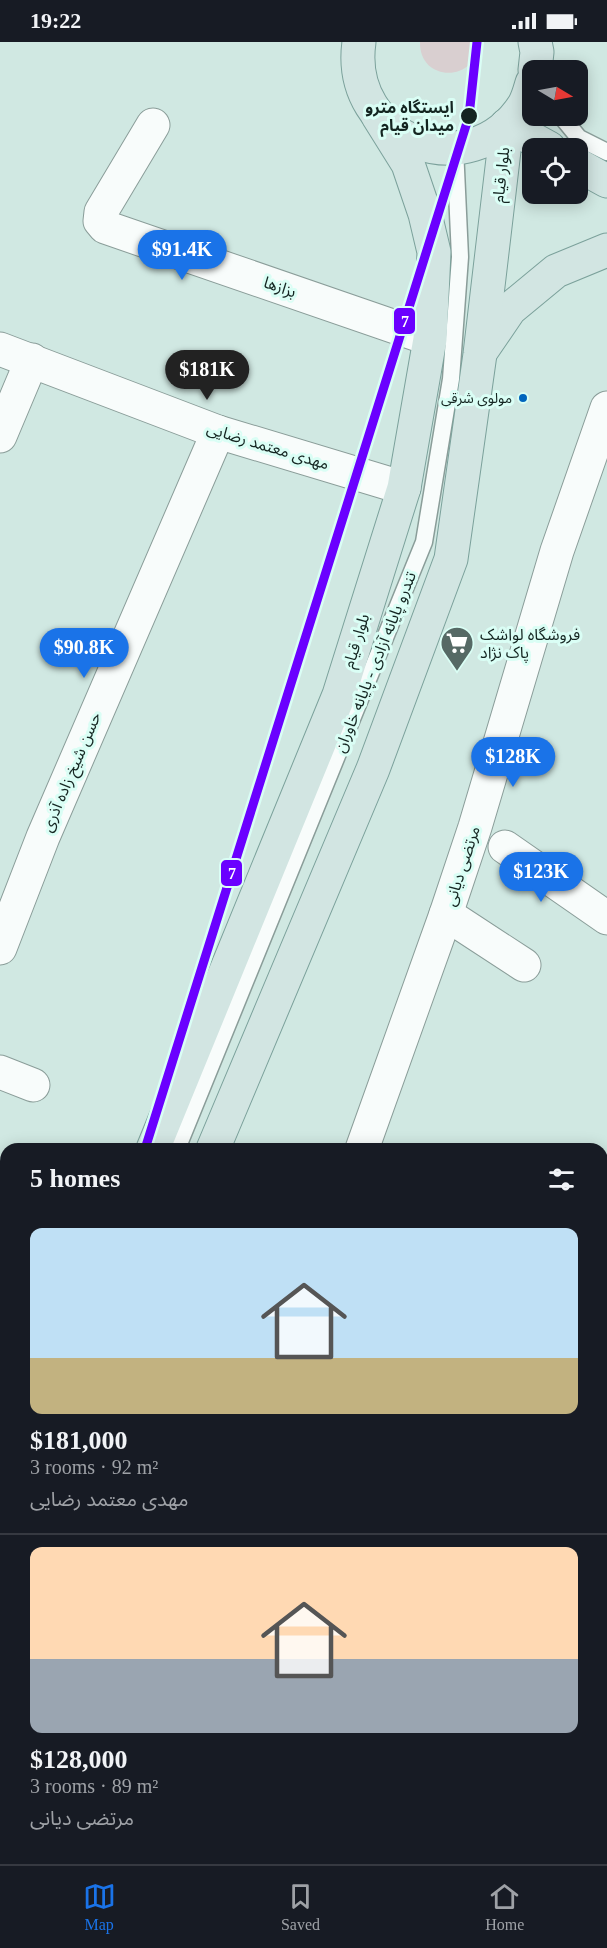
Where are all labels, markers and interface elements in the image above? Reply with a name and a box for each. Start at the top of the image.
text: 19:22 [30,8,81,33]
north arrow [522,60,588,126]
map controls [522,60,588,204]
place label: ایستگاه مترو میدان قیام [365,99,454,137]
marker: ایستگاه مترو میدان قیام [459,106,479,126]
button: locate [522,138,588,204]
street label: بلوار قیام [490,146,516,204]
pin: $91.4K [133,230,231,281]
text: $91.4K [152,238,212,260]
street label: بزازها [261,274,298,301]
line badge: 7 [393,307,416,335]
text: 7 [401,313,409,330]
pin: $181K [165,350,249,401]
text: $181K [179,358,235,380]
place label: مولوی شرقی [441,391,512,407]
marker: مولوی شرقی [517,392,529,404]
street label: مهدی معتمد رضایی [205,419,331,474]
street label: تندرو پایانه آزادی - پایانه خاوران [331,569,421,756]
street label: بلوار قیام [340,612,376,671]
supermarket icon: فروشگاه لواشک پاک نژاد [439,625,475,672]
place label: فروشگاه لواشک پاک نژاد [480,626,580,663]
pin: $90.8K [35,628,133,679]
text: $90.8K [54,636,114,658]
street label: حسن شیخ زاده آذری [38,710,108,836]
pin: $128K [471,737,555,788]
text: $128K [485,745,541,767]
street label: مرتضی دیانی [441,824,484,908]
pin: $123K [499,852,583,903]
line badge: 7 [220,859,243,887]
text: $123K [513,860,569,882]
text: 7 [228,865,236,882]
icon: filters [545,1163,578,1196]
text: 5 homes [30,1164,120,1193]
icon: home [250,1267,358,1375]
text: $181,000 [30,1426,128,1455]
text: 3 rooms · 92 m² [30,1456,158,1478]
text: مهدی معتمد رضایی [30,1488,188,1510]
icon: home [250,1586,358,1694]
text: $128,000 [30,1745,128,1774]
text: 3 rooms · 89 m² [30,1775,158,1797]
text: مرتضی دیانی [30,1807,134,1829]
tab: Map [83,1880,116,1934]
tab: Saved [281,1880,320,1934]
tab: Home [485,1880,524,1934]

